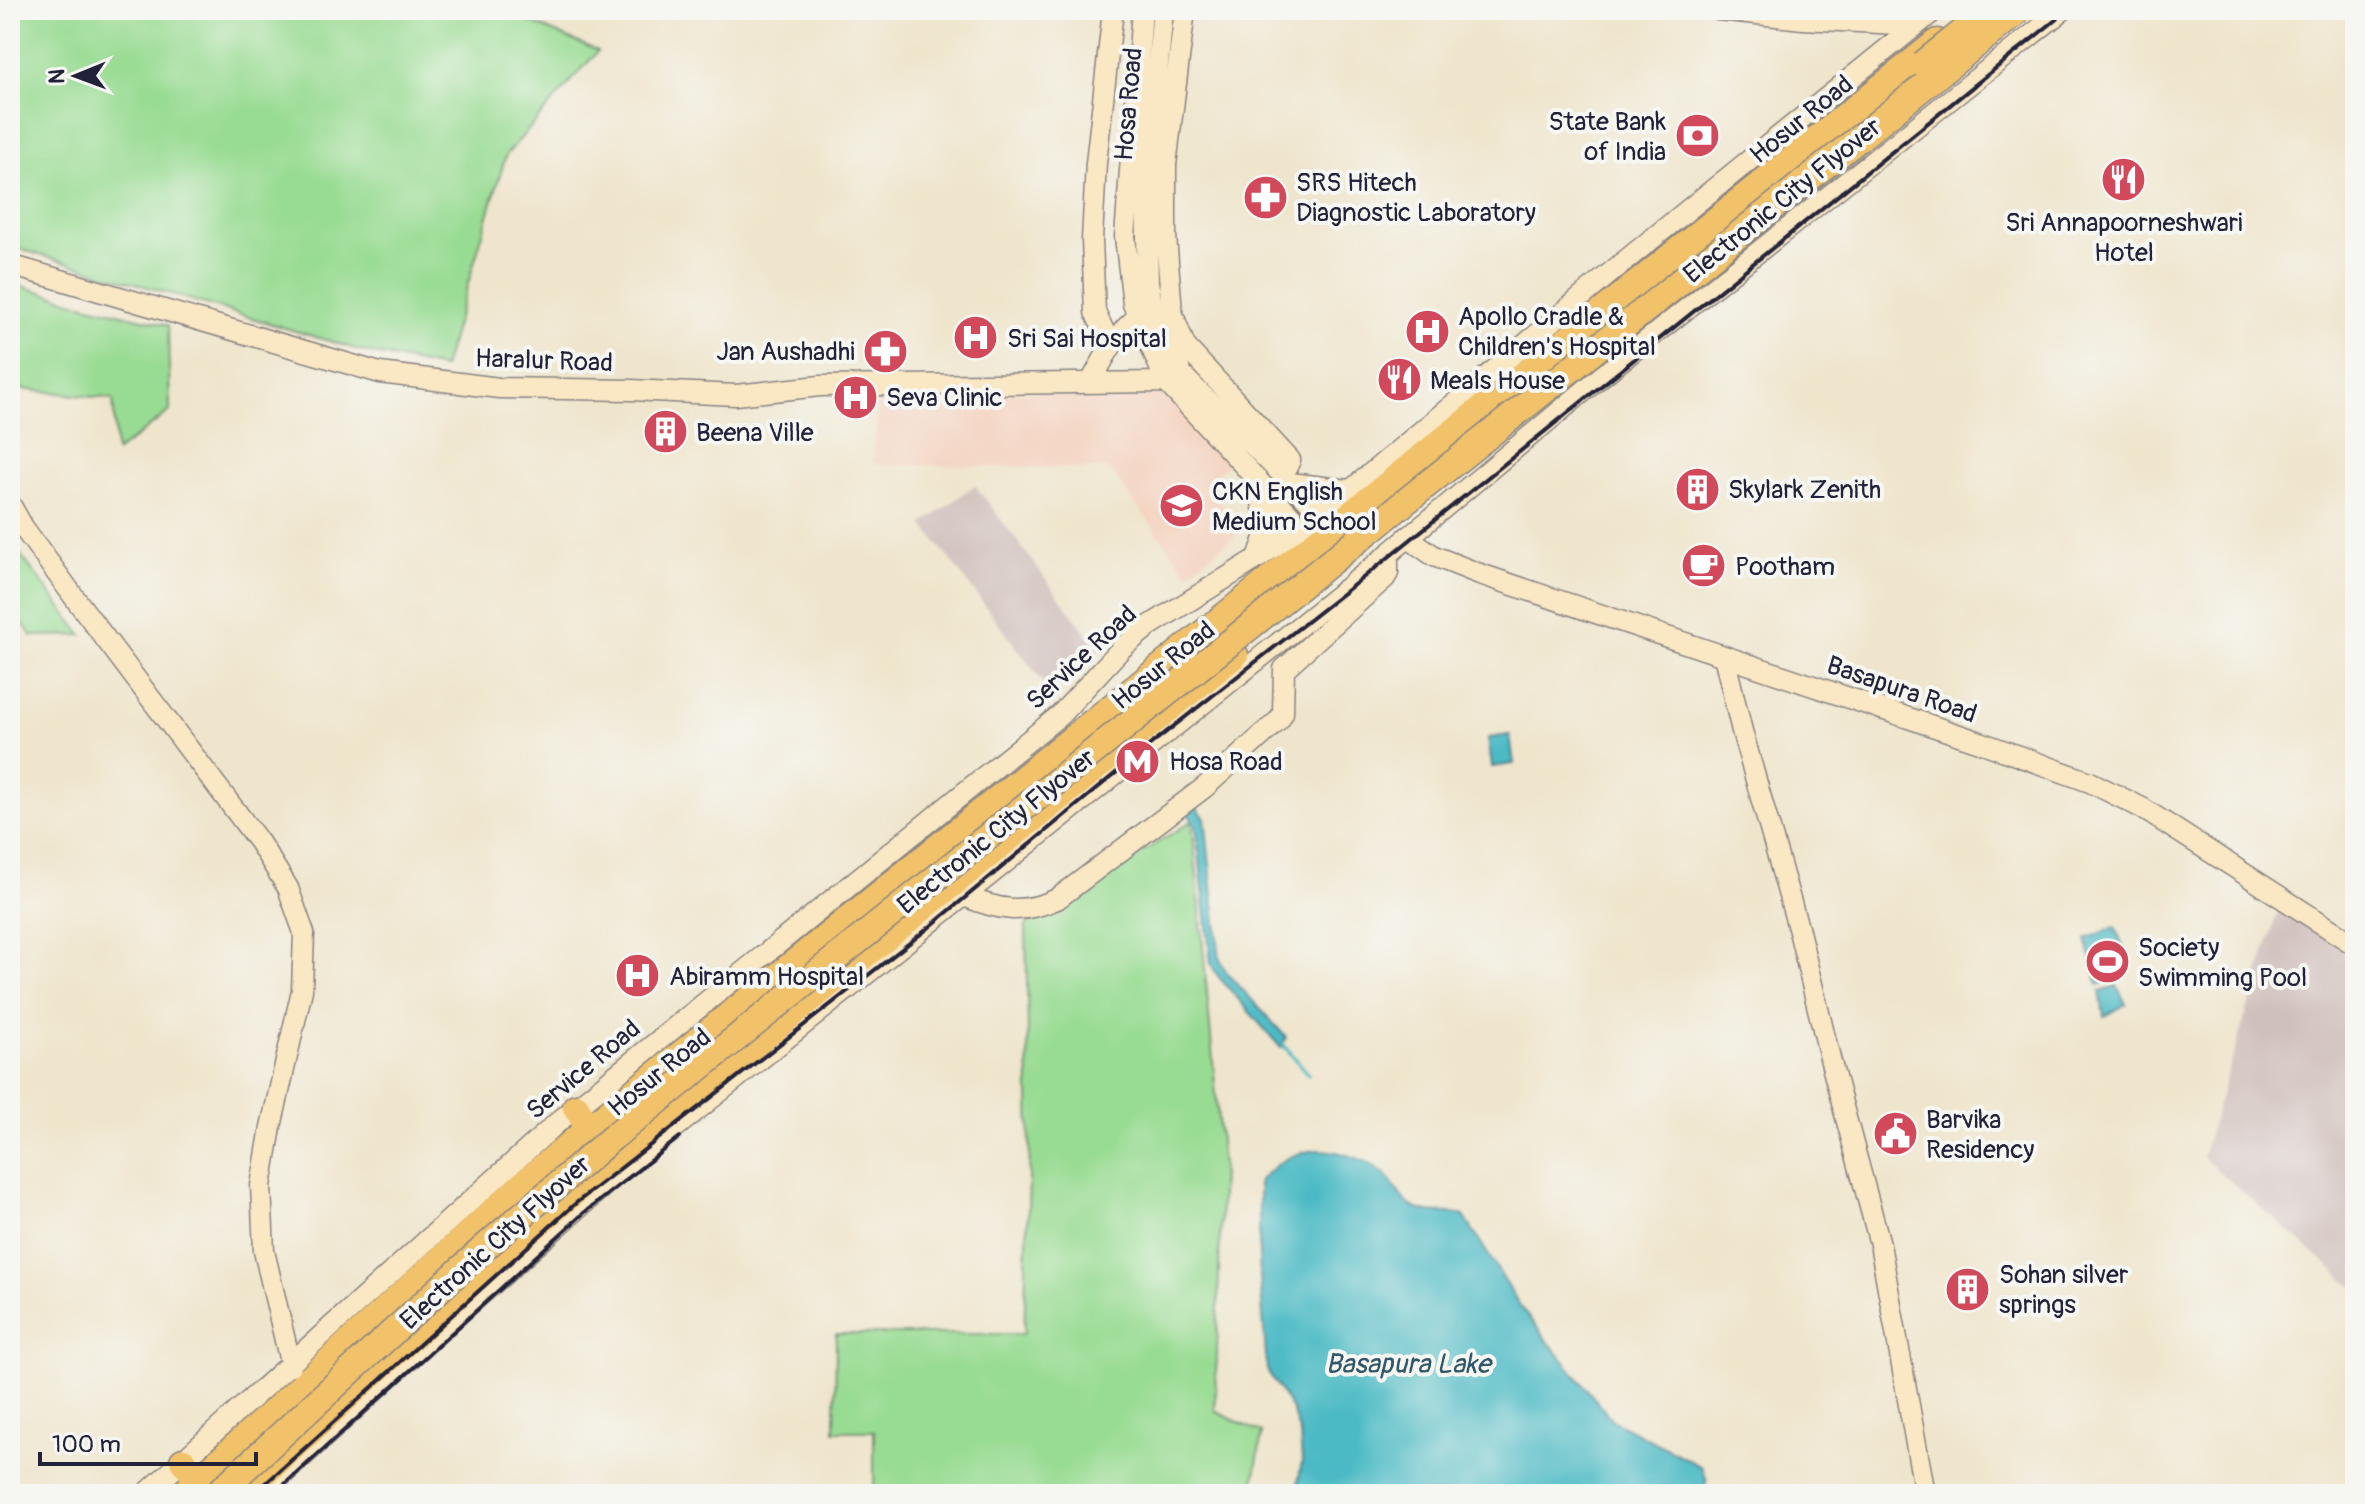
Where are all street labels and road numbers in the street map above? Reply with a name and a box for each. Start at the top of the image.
street label: Hosa Road [1108,46,1150,162]
street label: Hosur Road [1744,69,1860,171]
street label: Electronic City Flyover [1677,111,1889,290]
street label: Haralur Road [474,343,613,379]
street label: Service Road [1020,599,1143,717]
street label: Hosur Road [1106,615,1222,717]
street label: Basapura Road [1822,649,1981,731]
street label: Electronic City Flyover [891,742,1103,921]
street label: Service Road [520,1013,647,1127]
street label: Hosur Road [602,1022,718,1124]
street label: Electronic City Flyover [394,1148,598,1337]

